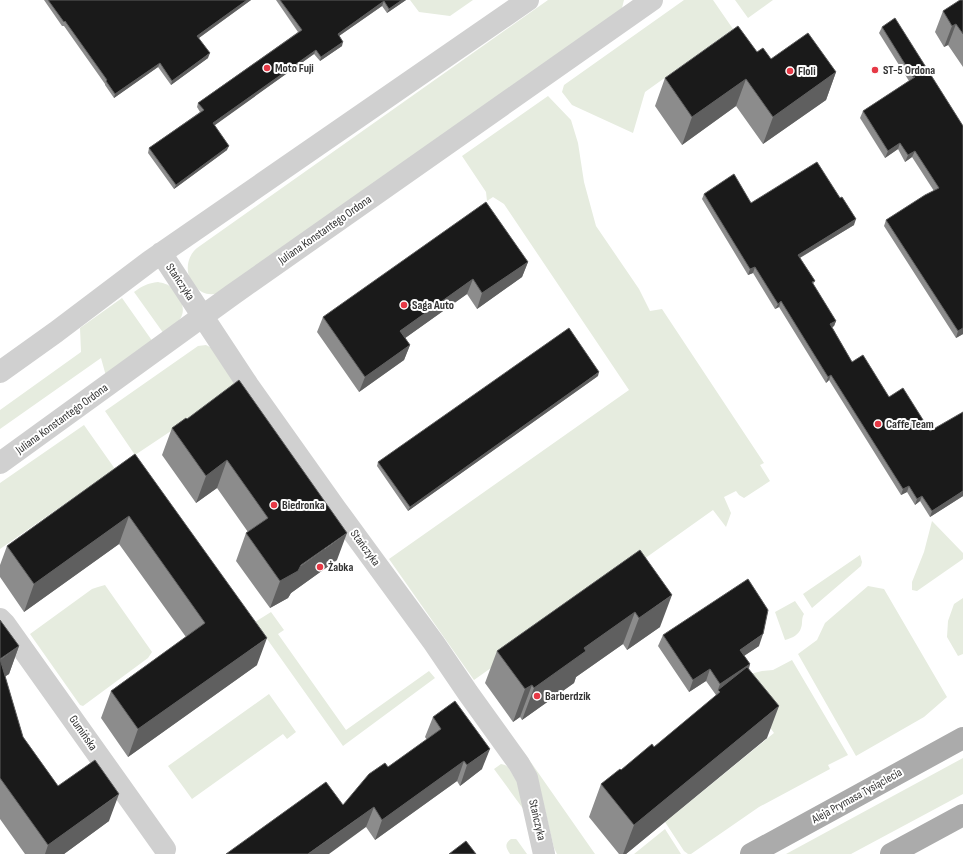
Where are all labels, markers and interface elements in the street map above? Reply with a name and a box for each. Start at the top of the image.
place label: Moto Fuji [275,61,314,76]
marker: Moto Fuji [262,63,272,73]
place label: ST-5 Ordona [883,63,935,78]
place label: Floli [798,64,816,79]
marker: ST-5 Ordona [870,65,880,75]
marker: Floli [785,66,795,76]
street label: Juliana Konstantego Ordona [275,192,375,268]
street label: Stańczyka [162,261,198,304]
place label: Saga Auto [412,298,454,313]
marker: Saga Auto [399,300,409,310]
street label: Juliana Konstantego Ordona [12,380,111,458]
place label: Caffe Team [886,417,934,432]
marker: Caffe Team [873,419,883,429]
place label: Biedronka [282,498,325,513]
marker: Biedronka [269,500,279,510]
street label: Stańczyka [347,527,383,569]
place label: Żabka [328,560,353,575]
marker: Żabka [315,562,325,572]
place label: Barberdzik [545,689,591,704]
marker: Barberdzik [532,691,542,701]
street label: Gumińska [65,712,101,754]
street label: Aleja Prymasa Tysiąclecia [808,765,905,828]
street label: Stańczyka [525,798,549,842]

